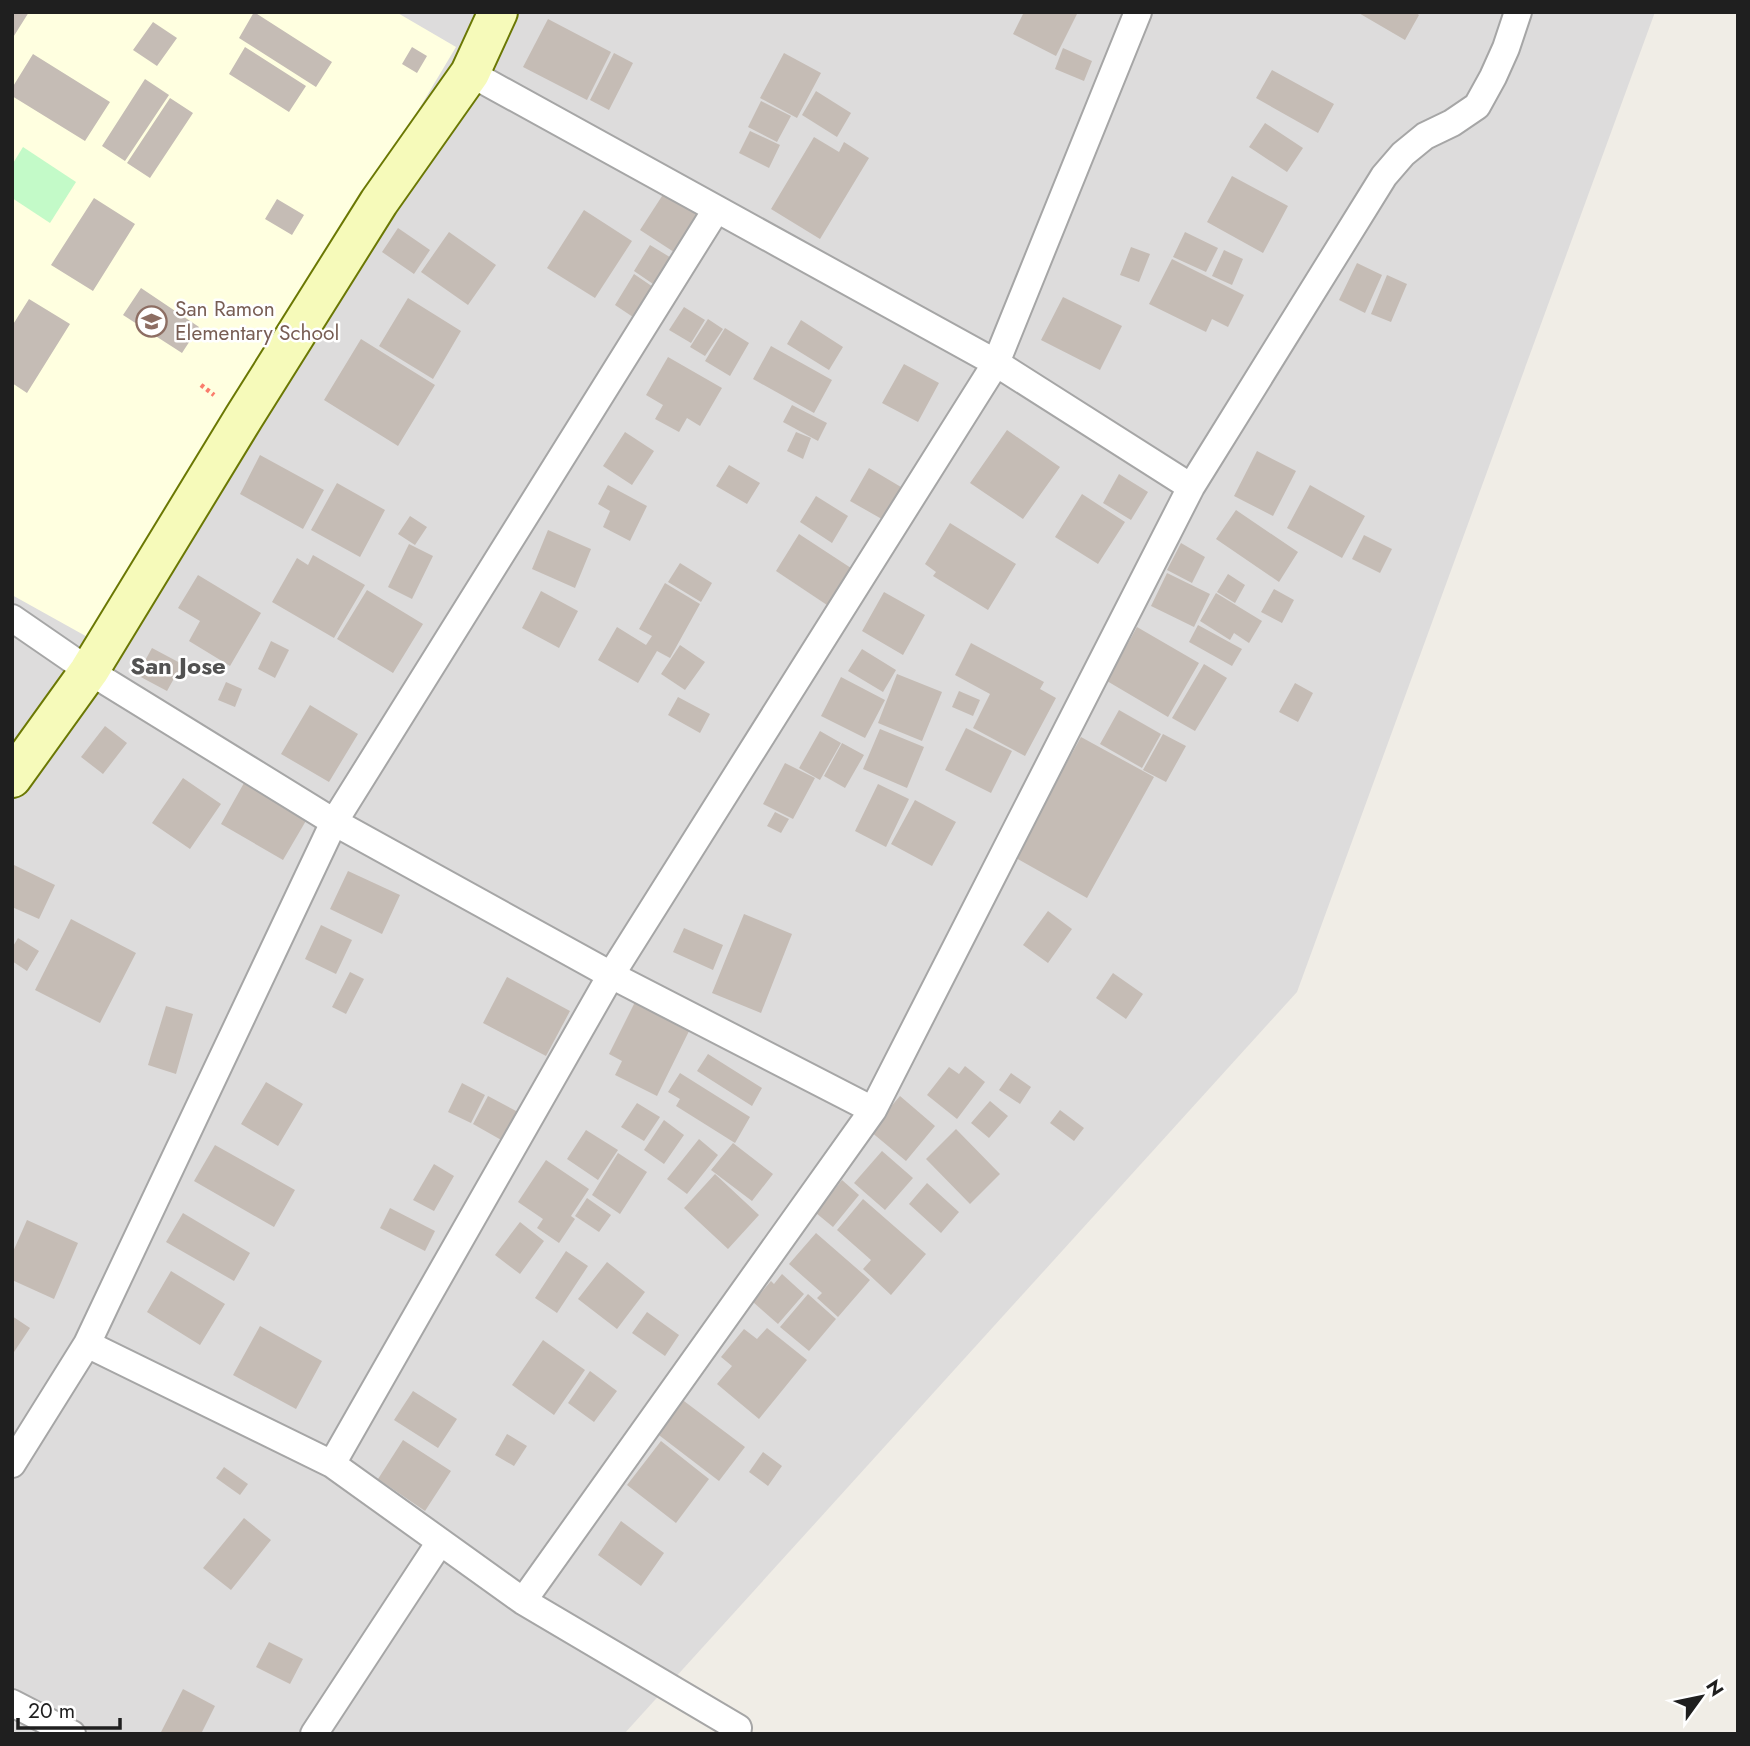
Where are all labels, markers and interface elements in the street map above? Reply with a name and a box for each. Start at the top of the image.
place label: San Ramon Elementary School [175,294,339,348]
school or university icon: San Ramon Elementary School [135,304,169,338]
district label: San Jose [130,648,226,683]
north arrow [1666,1662,1736,1732]
text: N [1699,1674,1730,1702]
scale bar [18,1686,119,1730]
text: 20 m [28,1696,75,1726]

